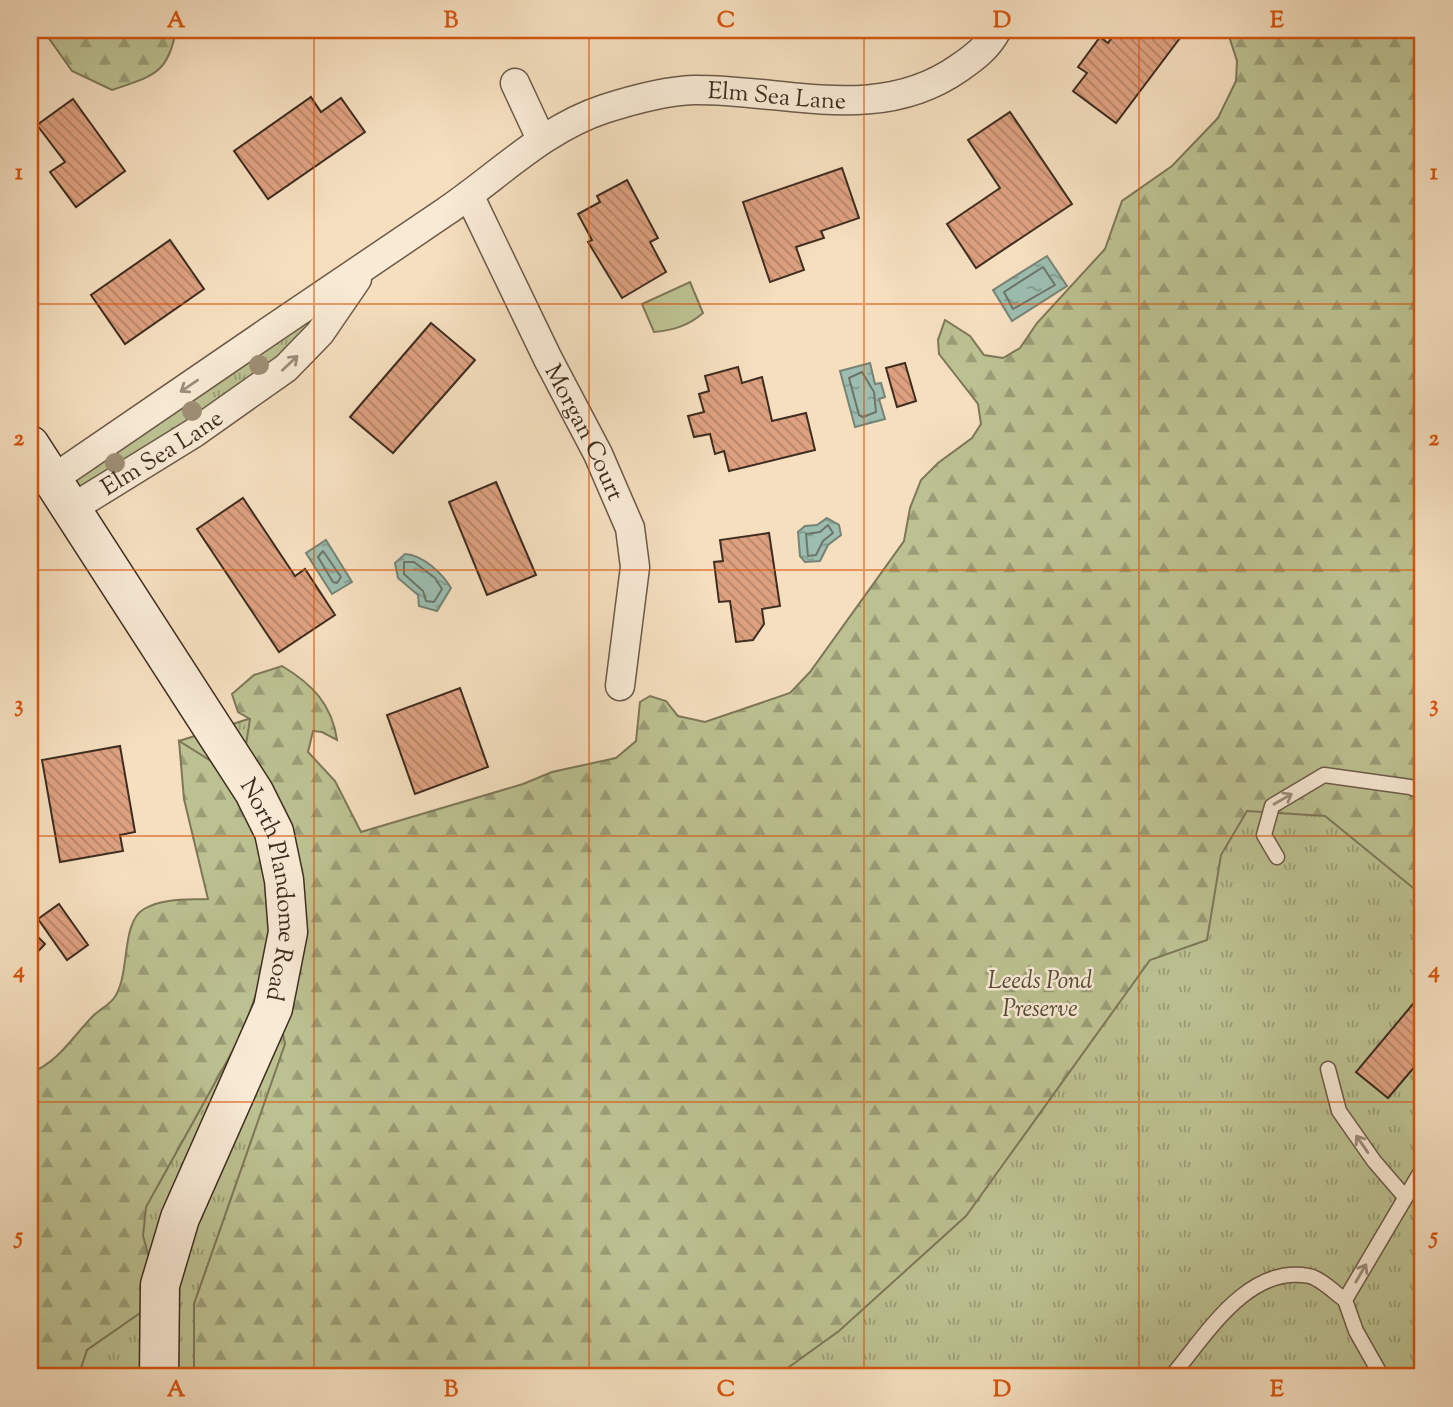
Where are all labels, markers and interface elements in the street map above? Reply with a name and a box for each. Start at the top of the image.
text: A [167,5,186,38]
text: B [444,5,459,38]
text: C [717,5,735,38]
text: D [993,5,1011,38]
text: E [1270,5,1284,38]
street label: Elm Sea Lane [707,75,846,119]
text: 1 [15,157,23,190]
text: 1 [1430,157,1438,190]
one-way arrow [281,354,298,371]
street label: Morgan Court [535,359,631,507]
one-way arrow [180,379,199,393]
street label: Elm Sea Lane [95,402,231,505]
text: 2 [14,423,25,456]
text: 2 [1429,423,1440,456]
text: 3 [14,689,24,722]
text: 3 [1429,689,1439,722]
street label: North Plandome Road [230,772,303,1004]
one-way arrow [1272,792,1292,806]
text: 4 [12,955,25,988]
text: 4 [1427,955,1440,988]
park label: Leeds Pond Preserve [988,965,1093,1027]
one-way arrow [1355,1135,1369,1154]
text: 5 [13,1221,23,1254]
text: 5 [1428,1221,1438,1254]
one-way arrow [1354,1263,1368,1283]
text: A [167,1374,186,1407]
text: B [444,1374,459,1407]
text: C [717,1374,735,1407]
text: D [993,1374,1011,1407]
text: E [1270,1374,1284,1407]

